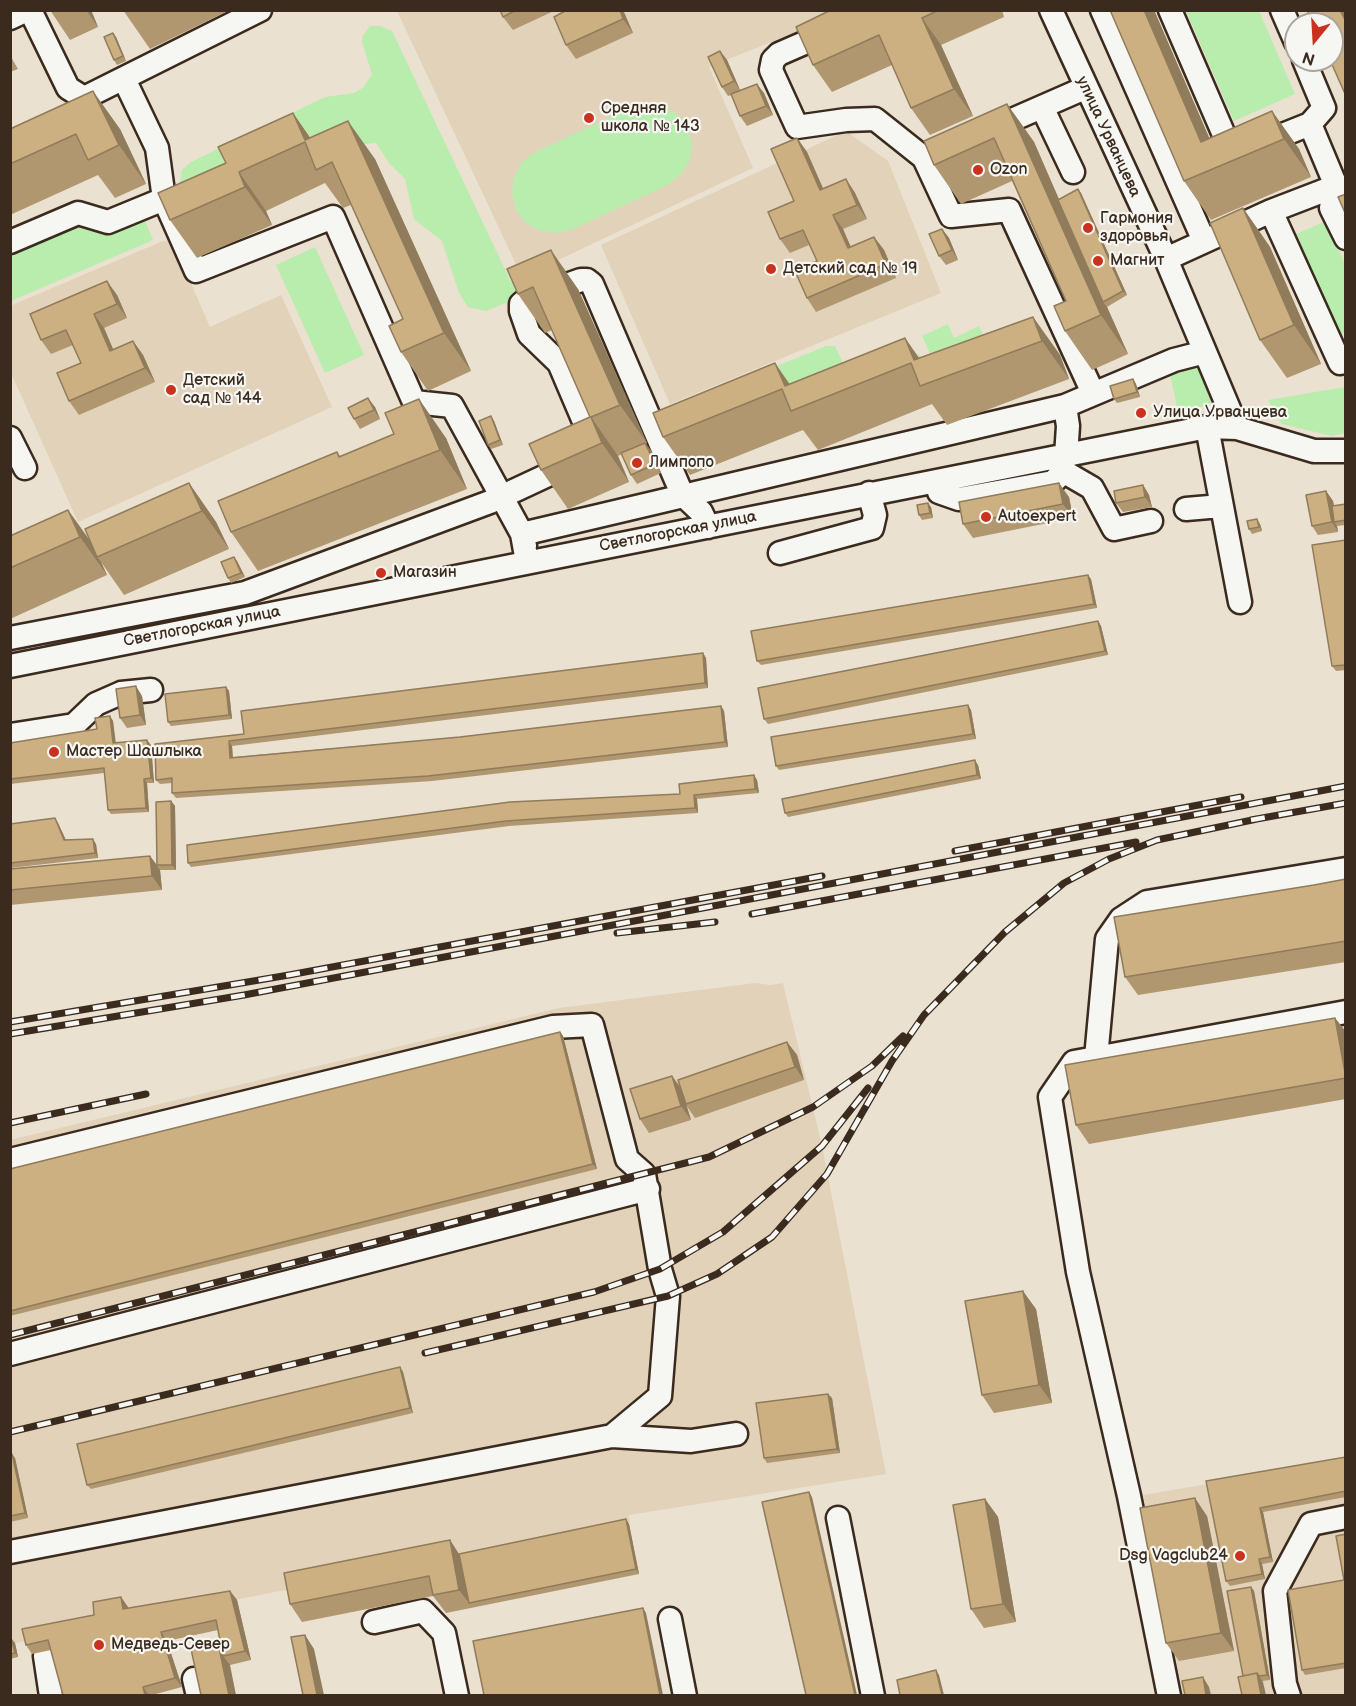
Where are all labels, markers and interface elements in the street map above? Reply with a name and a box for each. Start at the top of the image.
north arrow [1284,12,1344,72]
text: N [1300,47,1318,69]
street label: улица Урванцева [1072,74,1144,200]
place label: Средняя школа № 143 [601,99,700,137]
marker: Средняя школа № 143 [582,111,596,125]
place label: Ozon [990,160,1028,180]
marker: Ozon [971,163,985,177]
place label: Гармония здоровья [1100,209,1173,247]
marker: Гармония здоровья [1081,221,1095,235]
place label: Магнит [1110,251,1165,271]
marker: Магнит [1091,254,1105,268]
place label: Детский сад № 19 [783,259,917,279]
marker: Детский сад № 19 [764,262,778,276]
place label: Детский сад № 144 [183,371,262,409]
marker: Детский сад № 144 [164,383,178,397]
place label: Улица Урванцева [1153,403,1287,423]
marker: Улица Урванцева [1134,406,1148,420]
place label: Лимпопо [649,453,714,473]
marker: Лимпопо [630,456,644,470]
street label: Светлогорская улица [598,507,758,557]
place label: Autoexpert [998,507,1076,527]
marker: Autoexpert [979,510,993,524]
place label: Магазин [393,563,457,583]
marker: Магазин [374,566,388,580]
street label: Светлогорская улица [122,602,282,652]
place label: Мастер Шашлыка [66,742,202,762]
marker: Мастер Шашлыка [47,745,61,759]
place label: Dsg Vagclub24 [1119,1546,1228,1566]
marker: Dsg Vagclub24 [1233,1549,1247,1563]
place label: Медведь-Север [111,1635,230,1655]
marker: Медведь-Север [92,1638,106,1652]

